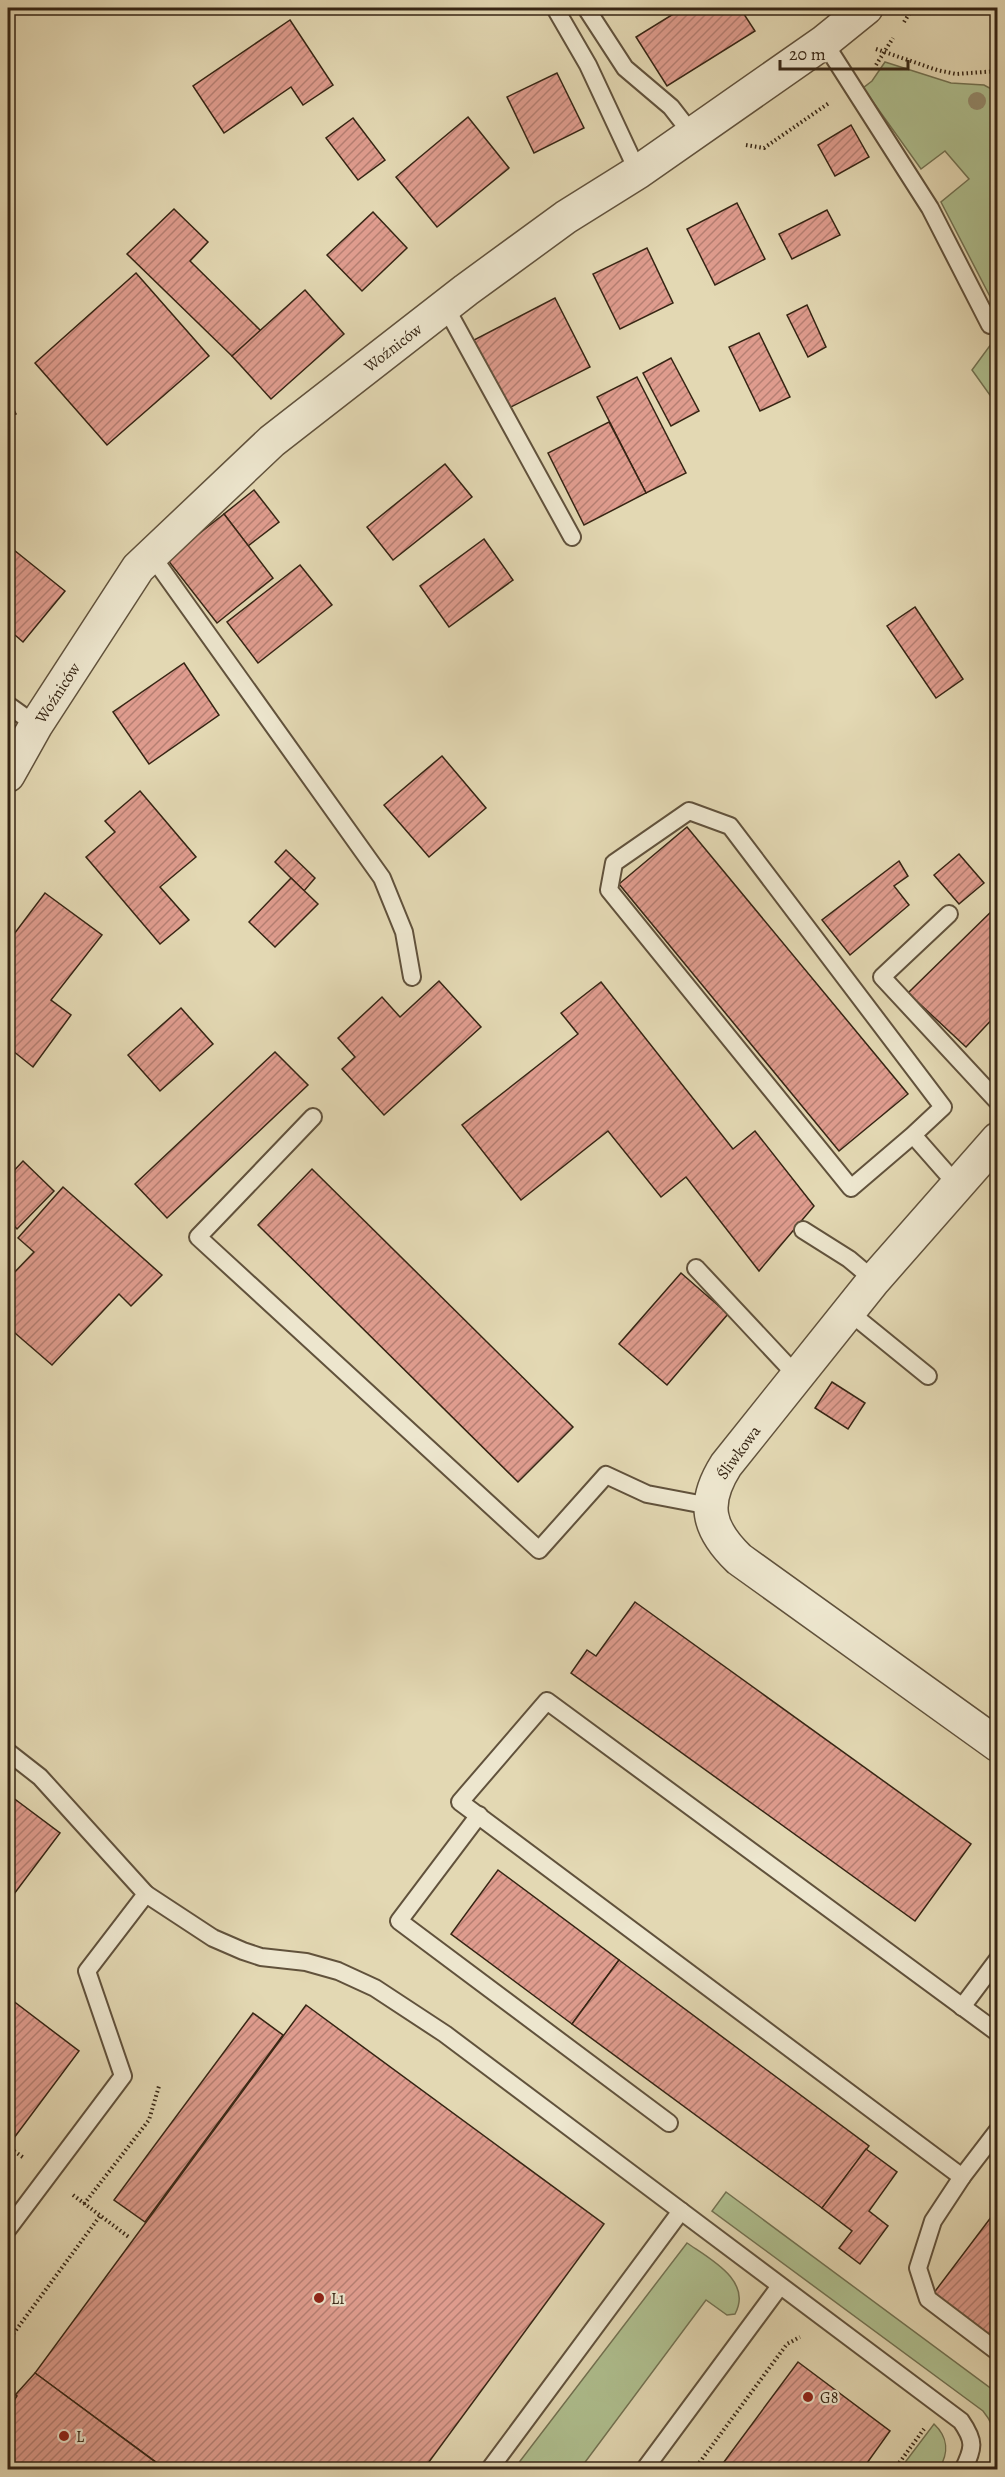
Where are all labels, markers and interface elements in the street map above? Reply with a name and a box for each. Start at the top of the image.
scale bar [780,33,908,71]
text: 20 m [789,42,826,66]
street label: Woźniców [359,318,427,378]
street label: Woźniców [30,658,86,728]
street label: Śliwkowa [712,1421,766,1484]
place label: L1 [331,2288,345,2310]
marker: L1 [312,2291,326,2305]
place label: G8 [820,2387,838,2409]
marker: G8 [801,2390,815,2404]
place label: L [76,2426,85,2448]
marker: L [57,2429,71,2443]

